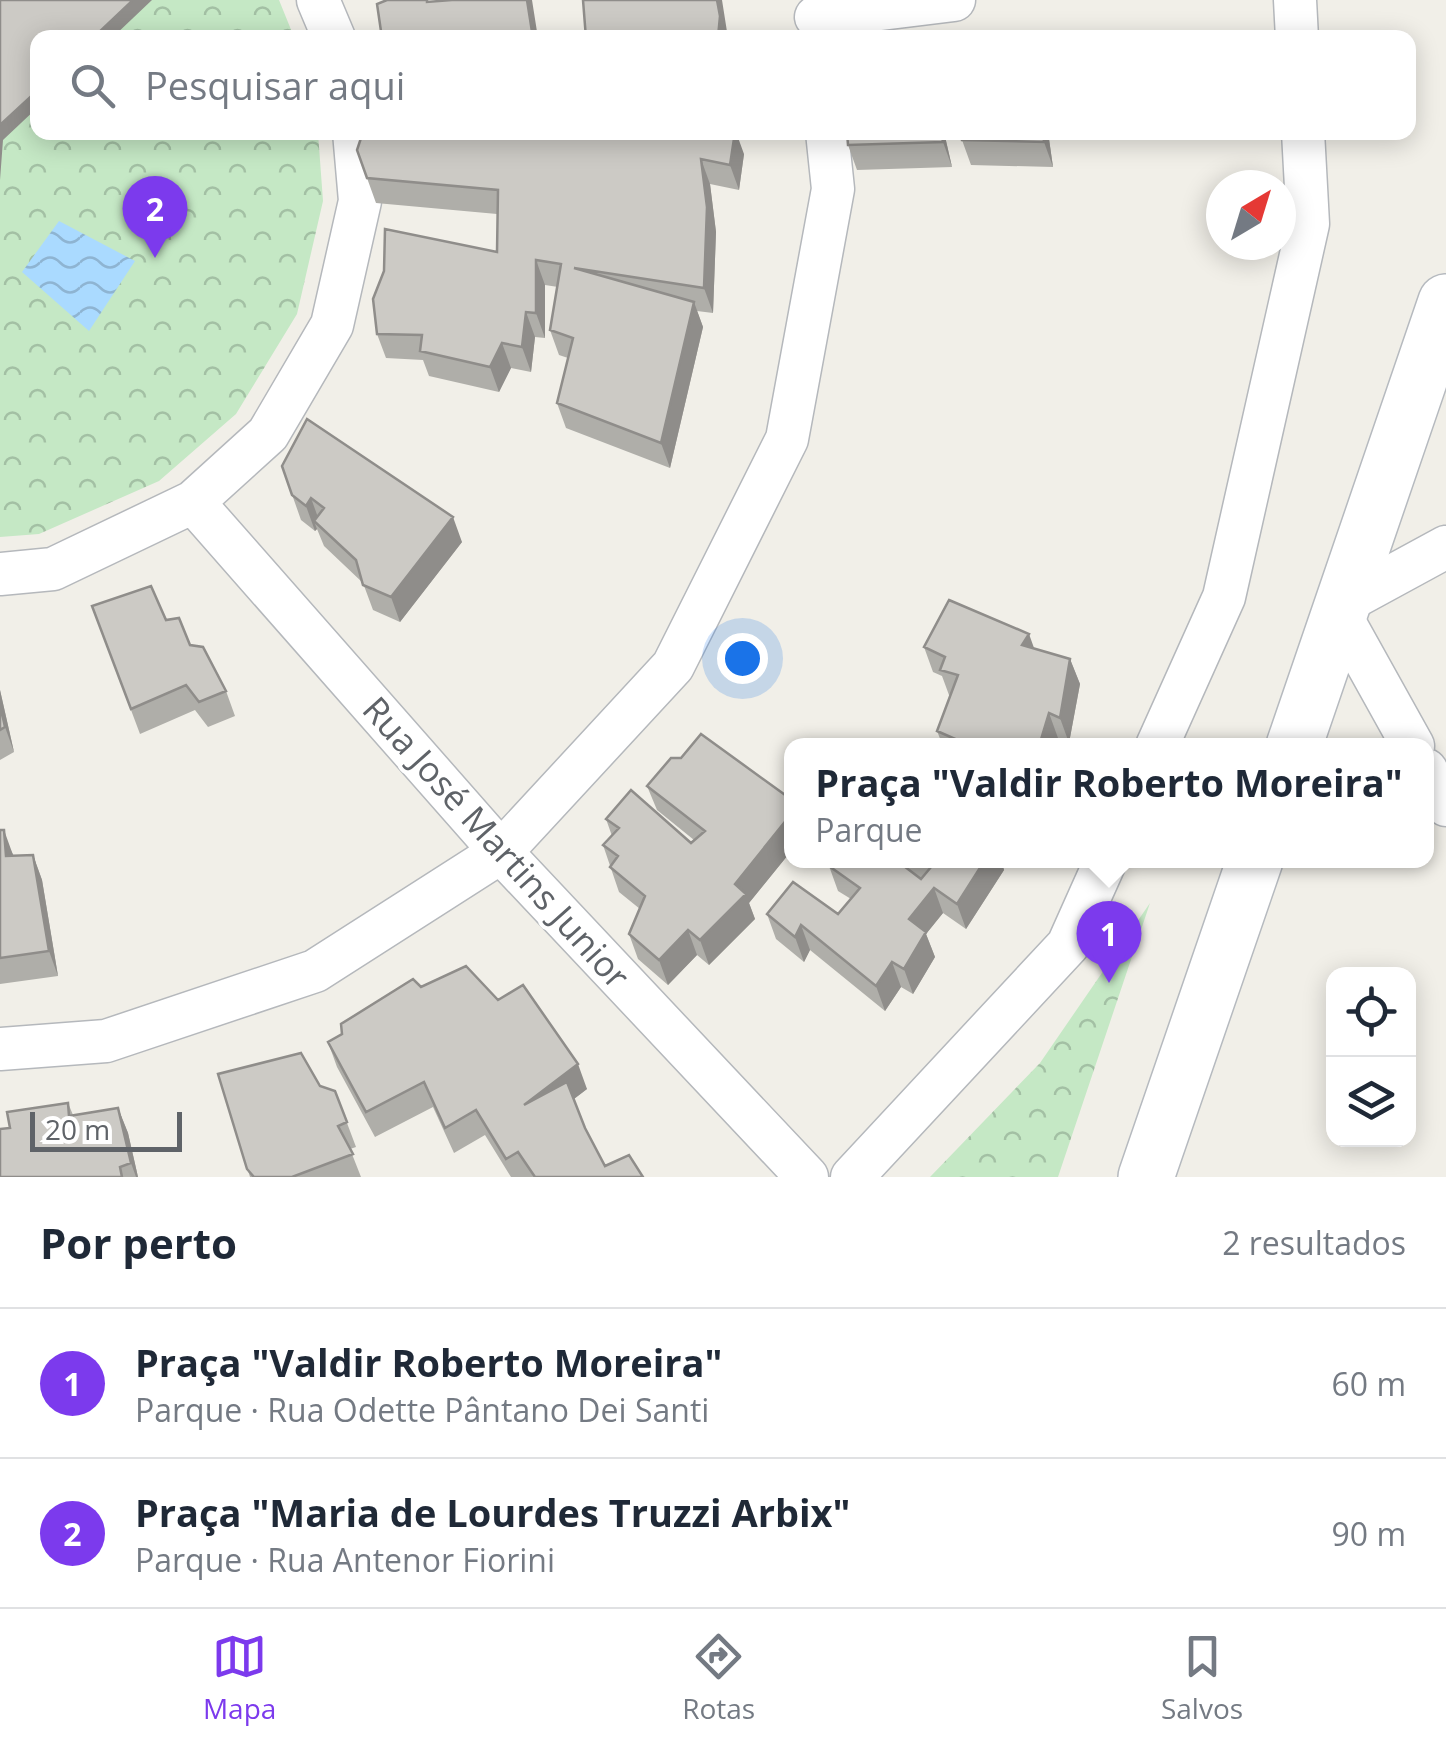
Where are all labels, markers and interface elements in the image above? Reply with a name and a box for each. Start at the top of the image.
search box [30,30,1416,140]
icon: search [65,58,120,113]
text: Pesquisar aqui [145,59,405,111]
north arrow [1206,170,1296,260]
pin: 2 [122,176,188,258]
your location [717,633,768,684]
street label: Rua José Martins Junior [353,686,641,998]
popup [784,738,1434,868]
text: Praça "Valdir Roberto Moreira" [815,756,1403,808]
text: Parque [815,808,923,851]
pin: 1 [1076,900,1142,983]
map controls [1326,967,1416,1147]
button: locate [1326,967,1416,1057]
button: layers [1326,1057,1416,1147]
scale bar [30,1107,182,1152]
text: 20 m [45,1110,110,1148]
text: Por perto [40,1214,237,1271]
text: 2 resultados [1222,1221,1406,1264]
text: Praça "Valdir Roberto Moreira" [135,1336,722,1388]
text: 1 [63,1362,82,1405]
text: 60 m [1331,1362,1406,1405]
text: Parque · Rua Odette Pântano Dei Santi [135,1388,709,1431]
text: Praça "Maria de Lourdes Truzzi Arbix" [135,1486,851,1538]
text: 2 [63,1512,82,1555]
text: 90 m [1331,1512,1406,1555]
text: Parque · Rua Antenor Fiorini [135,1538,555,1581]
tab: Mapa [203,1629,276,1727]
tab: Rotas [682,1629,755,1727]
tab: Salvos [1161,1629,1243,1727]

